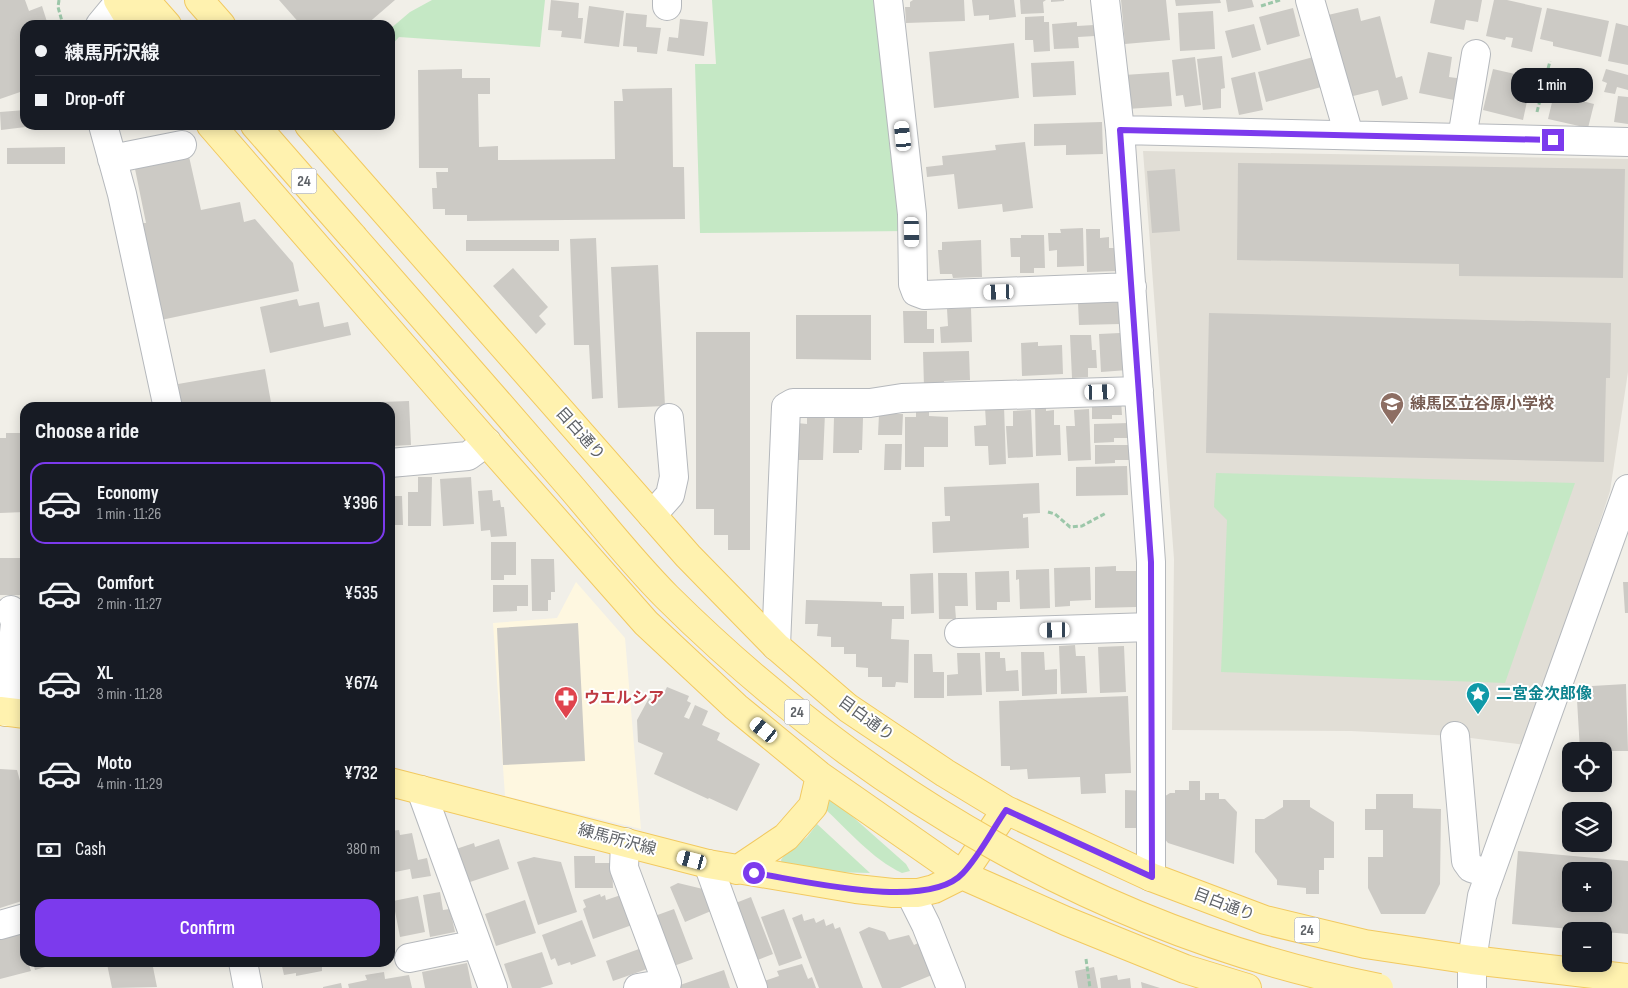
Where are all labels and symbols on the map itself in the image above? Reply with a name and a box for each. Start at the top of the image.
callout: 1 min [1512,68,1594,102]
car [893,120,912,152]
route end [1542,129,1564,151]
road number: 24 [292,168,316,194]
car [904,217,919,247]
car [983,284,1014,300]
car [1084,384,1115,400]
school or university icon: 練馬区立谷原小学校 [1379,391,1405,425]
place label: 練馬区立谷原小学校 [1410,395,1554,414]
street label: 目白通り [552,404,608,464]
car [1039,622,1070,638]
place icon: 二宮金次郎像 [1465,681,1491,715]
pharmacy icon: ウエルシア [553,685,579,719]
place label: 二宮金次郎像 [1496,685,1592,704]
place label: ウエルシア [584,689,664,708]
street label: 目白通り [835,693,897,745]
road number: 24 [784,700,810,724]
car [747,715,780,745]
street label: 練馬所沢線 [576,820,658,860]
car [675,849,708,871]
route start [743,862,765,884]
street label: 目白通り [1191,885,1257,925]
road number: 24 [1294,918,1320,942]

